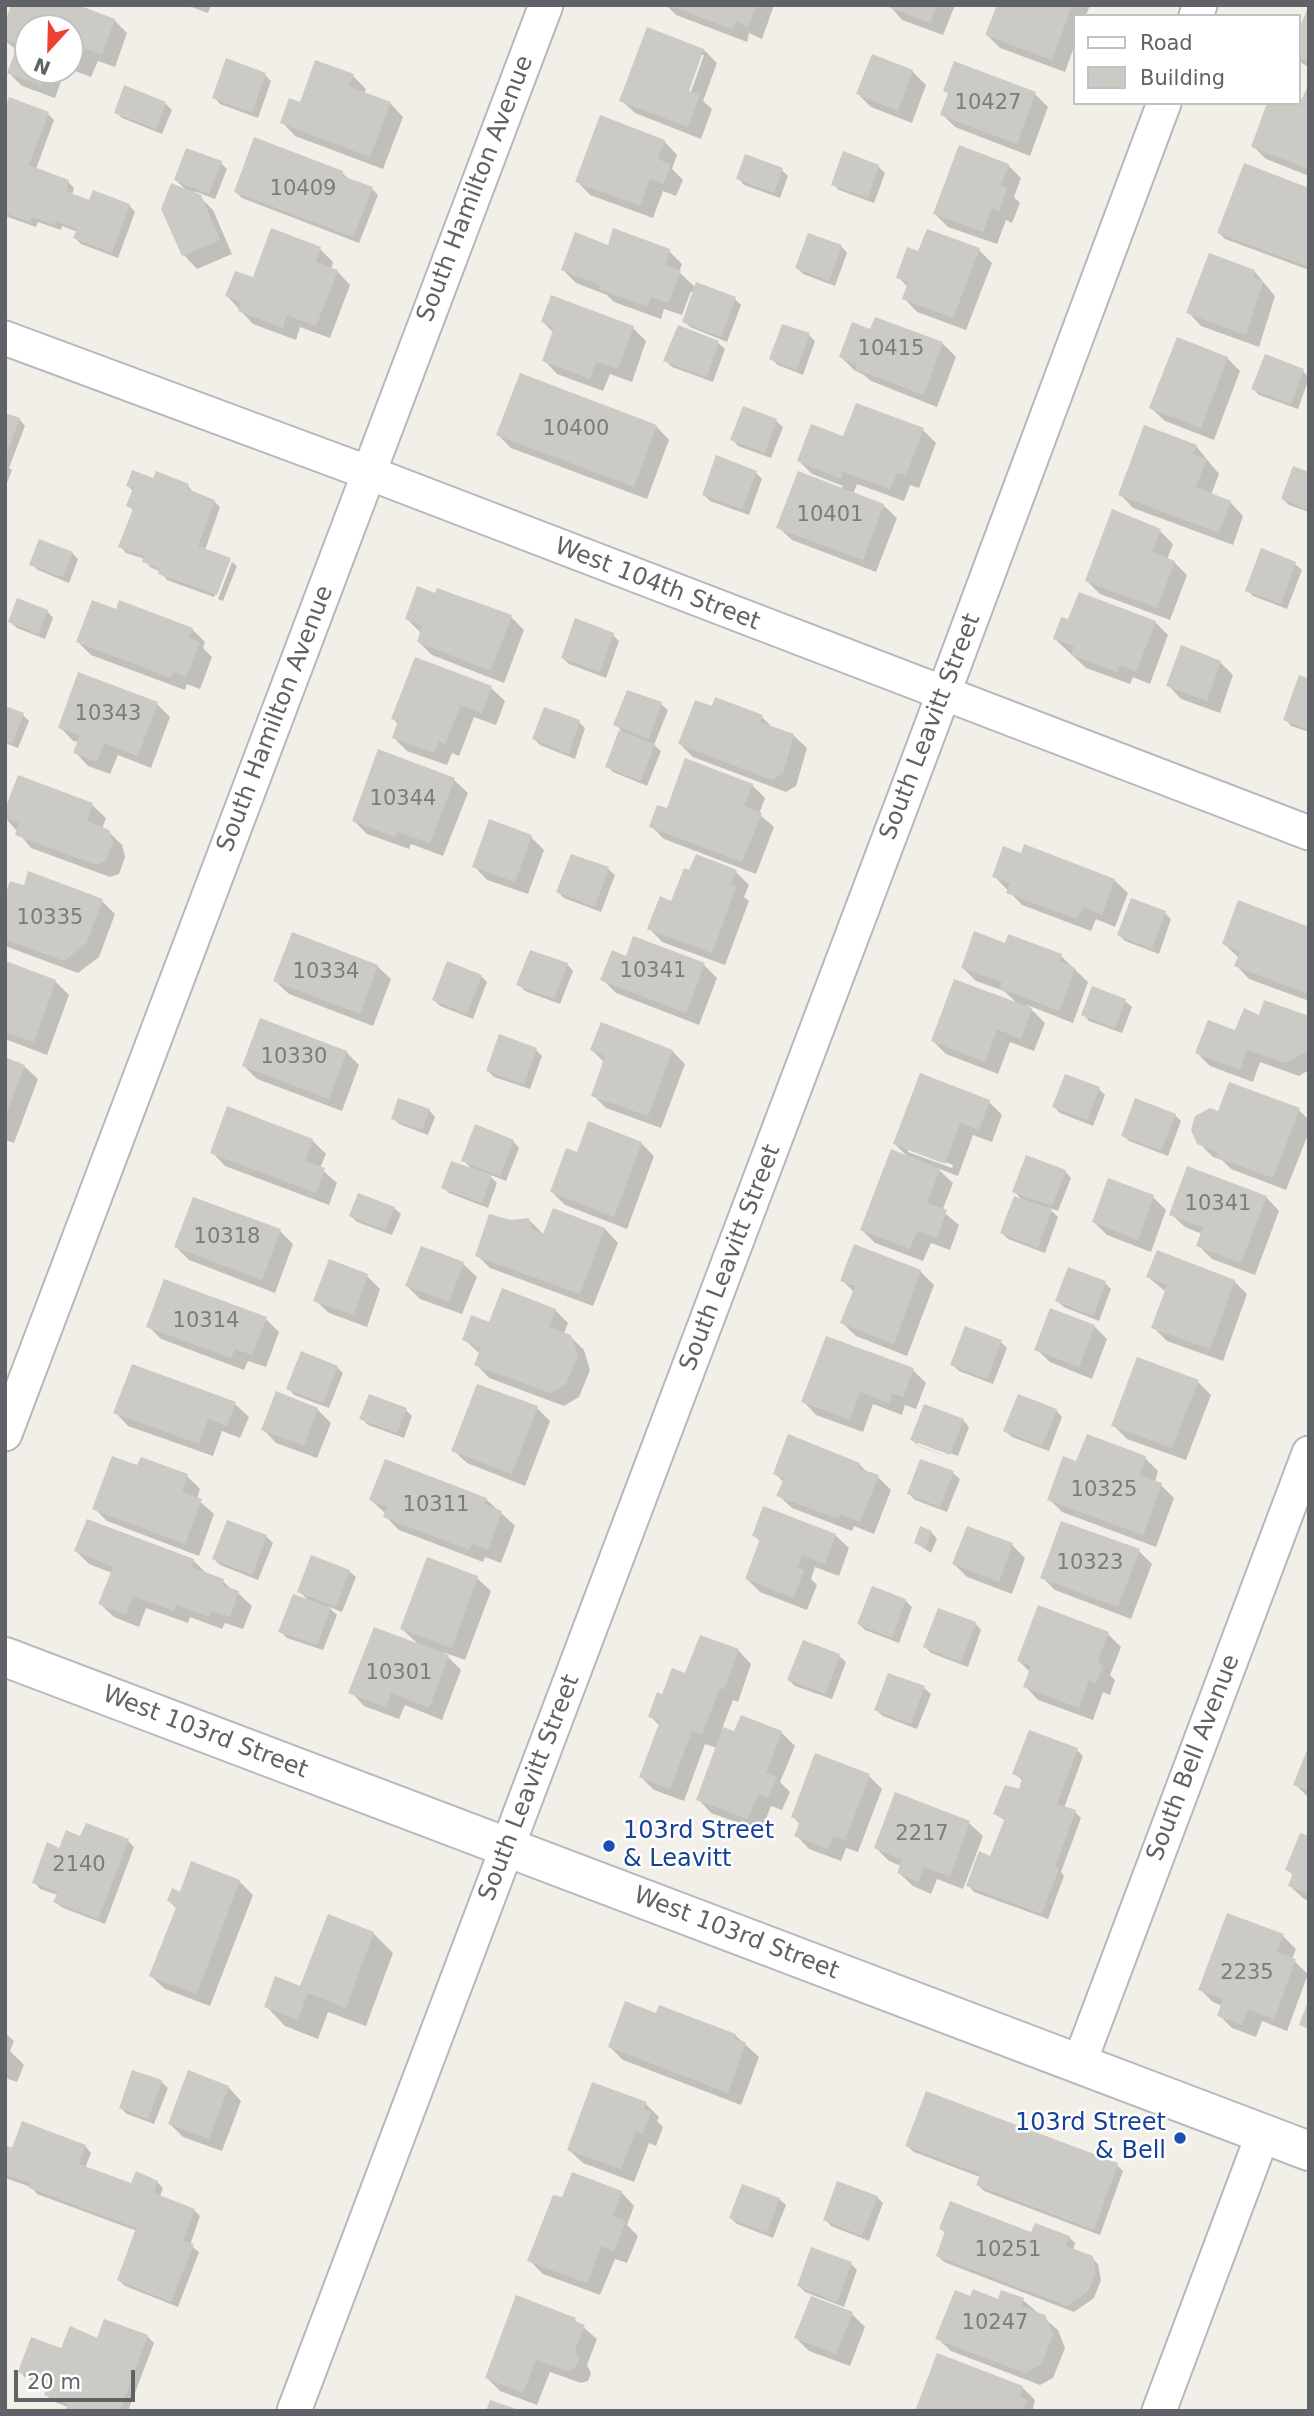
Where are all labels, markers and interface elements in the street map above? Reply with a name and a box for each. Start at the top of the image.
north arrow [14,14,84,84]
legend [1072,14,1300,105]
text: Road [1140,31,1193,55]
street label: South Hamilton Avenue [412,52,540,326]
text: N [30,53,53,80]
text: Building [1140,66,1225,90]
house number: 10427 [955,91,1021,117]
house number: 10409 [270,177,336,203]
house number: 10415 [858,337,924,363]
house number: 10400 [543,417,609,443]
house number: 10401 [797,503,863,529]
street label: West 104th Street [550,533,764,637]
street label: South Hamilton Avenue [212,582,340,856]
street label: South Leavitt Street [875,610,987,844]
house number: 10343 [75,702,141,728]
house number: 10344 [370,787,436,813]
house number: 10335 [17,906,83,932]
house number: 10341 [620,959,686,985]
house number: 10334 [293,960,359,986]
house number: 10330 [261,1045,327,1071]
street label: South Leavitt Street [675,1141,787,1375]
house number: 10341 [1185,1192,1251,1218]
house number: 10318 [194,1225,260,1251]
house number: 10314 [173,1309,239,1335]
house number: 10325 [1071,1478,1137,1504]
house number: 10311 [403,1493,469,1519]
house number: 10323 [1057,1551,1123,1577]
street label: South Bell Avenue [1141,1651,1247,1865]
house number: 10301 [366,1661,432,1687]
street label: South Leavitt Street [474,1671,586,1905]
street label: West 103rd Street [98,1681,312,1785]
place label: 103rd Street & Leavitt [623,1818,774,1874]
house number: 2217 [895,1822,949,1848]
marker: 103rd Street & Leavitt [601,1838,617,1854]
house number: 2140 [52,1853,106,1879]
street label: West 103rd Street [629,1882,843,1986]
house number: 2235 [1220,1961,1274,1987]
place label: 103rd Street & Bell [1015,2110,1166,2166]
marker: 103rd Street & Bell [1172,2130,1188,2146]
house number: 10251 [975,2238,1041,2264]
house number: 10247 [962,2311,1028,2337]
scale bar [18,2356,138,2400]
text: 20 m [27,2370,81,2394]

